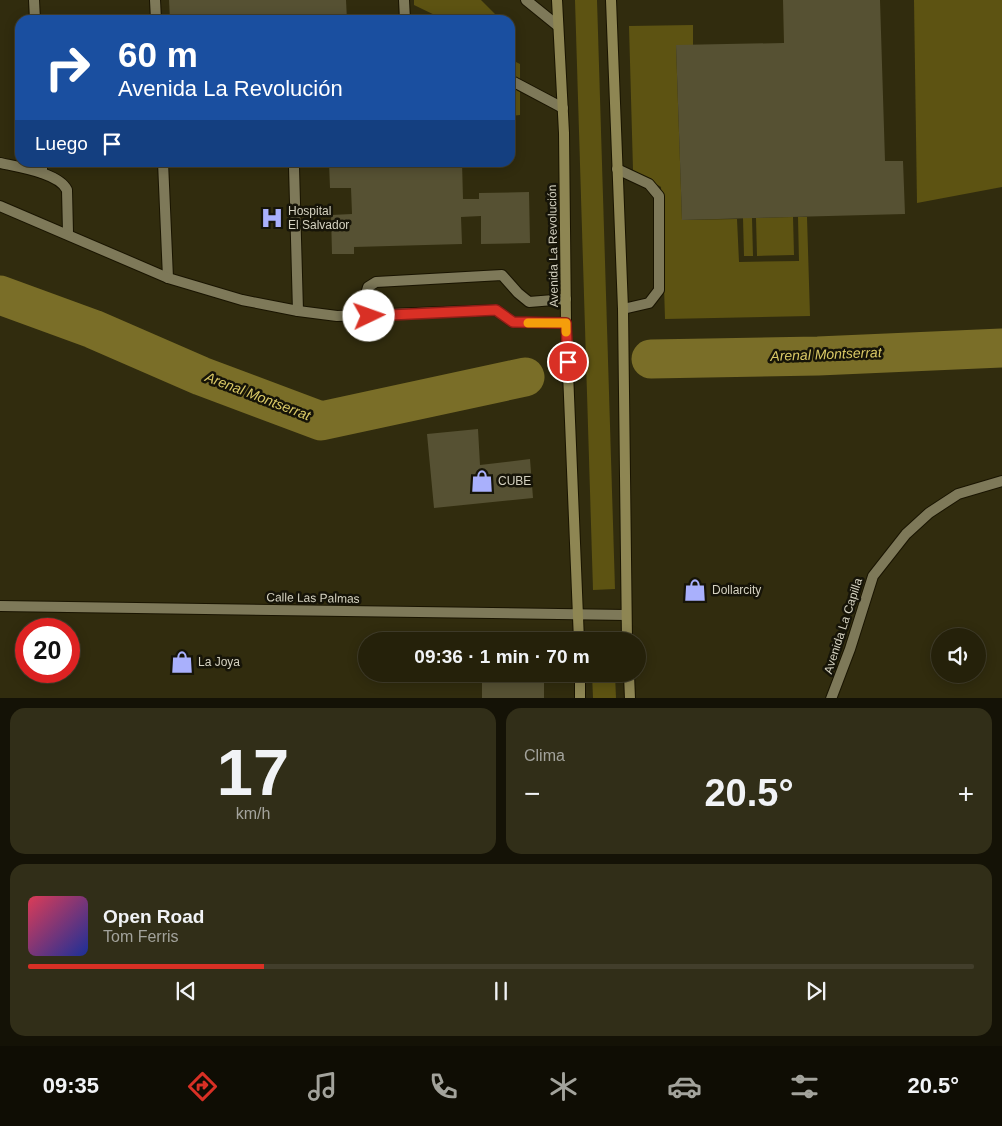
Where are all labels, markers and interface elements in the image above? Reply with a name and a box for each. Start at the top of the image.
icon: right [35,35,100,100]
text: 60 m [118,35,198,74]
text: Avenida La Revolución [118,76,343,101]
icon: arrive [98,130,126,158]
text: Luego [35,133,88,154]
street label: Avenida La Revolución [545,185,561,307]
place label: Hospital El Salvador [288,204,349,232]
hospital icon: Hospital El Salvador [259,205,285,231]
position arrow [342,289,394,341]
pin [547,341,589,383]
water label: Arenal Montserrat [769,344,883,364]
icon: arrive [554,348,582,376]
water label: Arenal Montserrat [202,368,314,424]
shop icon: CUBE [469,468,495,494]
place label: CUBE [498,474,531,488]
street label: Avenida La Capilla [821,576,865,676]
shop icon: Dollarcity [682,577,708,603]
place label: Dollarcity [712,583,761,597]
street label: Calle Las Palmas [266,590,360,606]
speed limit sign: 20 [15,618,80,683]
map controls [931,628,986,683]
button: sound [931,628,986,683]
text: 09:36 · 1 min · 70 m [414,646,590,667]
shop icon: La Joya [169,649,195,675]
place label: La Joya [198,655,240,669]
text: 17 [217,736,289,809]
text: Clima [524,747,565,764]
text: 20.5° [704,772,794,814]
text: − [524,778,540,809]
text: + [958,778,974,809]
text: km/h [236,805,270,822]
text: Open Road [103,906,204,927]
text: Tom Ferris [103,928,179,945]
icon: previous [172,977,200,1005]
icon: pause [487,977,515,1005]
icon: next [802,977,830,1005]
icon: directions [185,1069,220,1104]
icon: music [305,1069,340,1104]
icon: phone [426,1069,461,1104]
icon: climate [546,1069,581,1104]
icon: car [667,1069,702,1104]
icon: filters [787,1069,822,1104]
text: 09:35 [43,1073,99,1098]
text: 20.5° [908,1073,959,1098]

